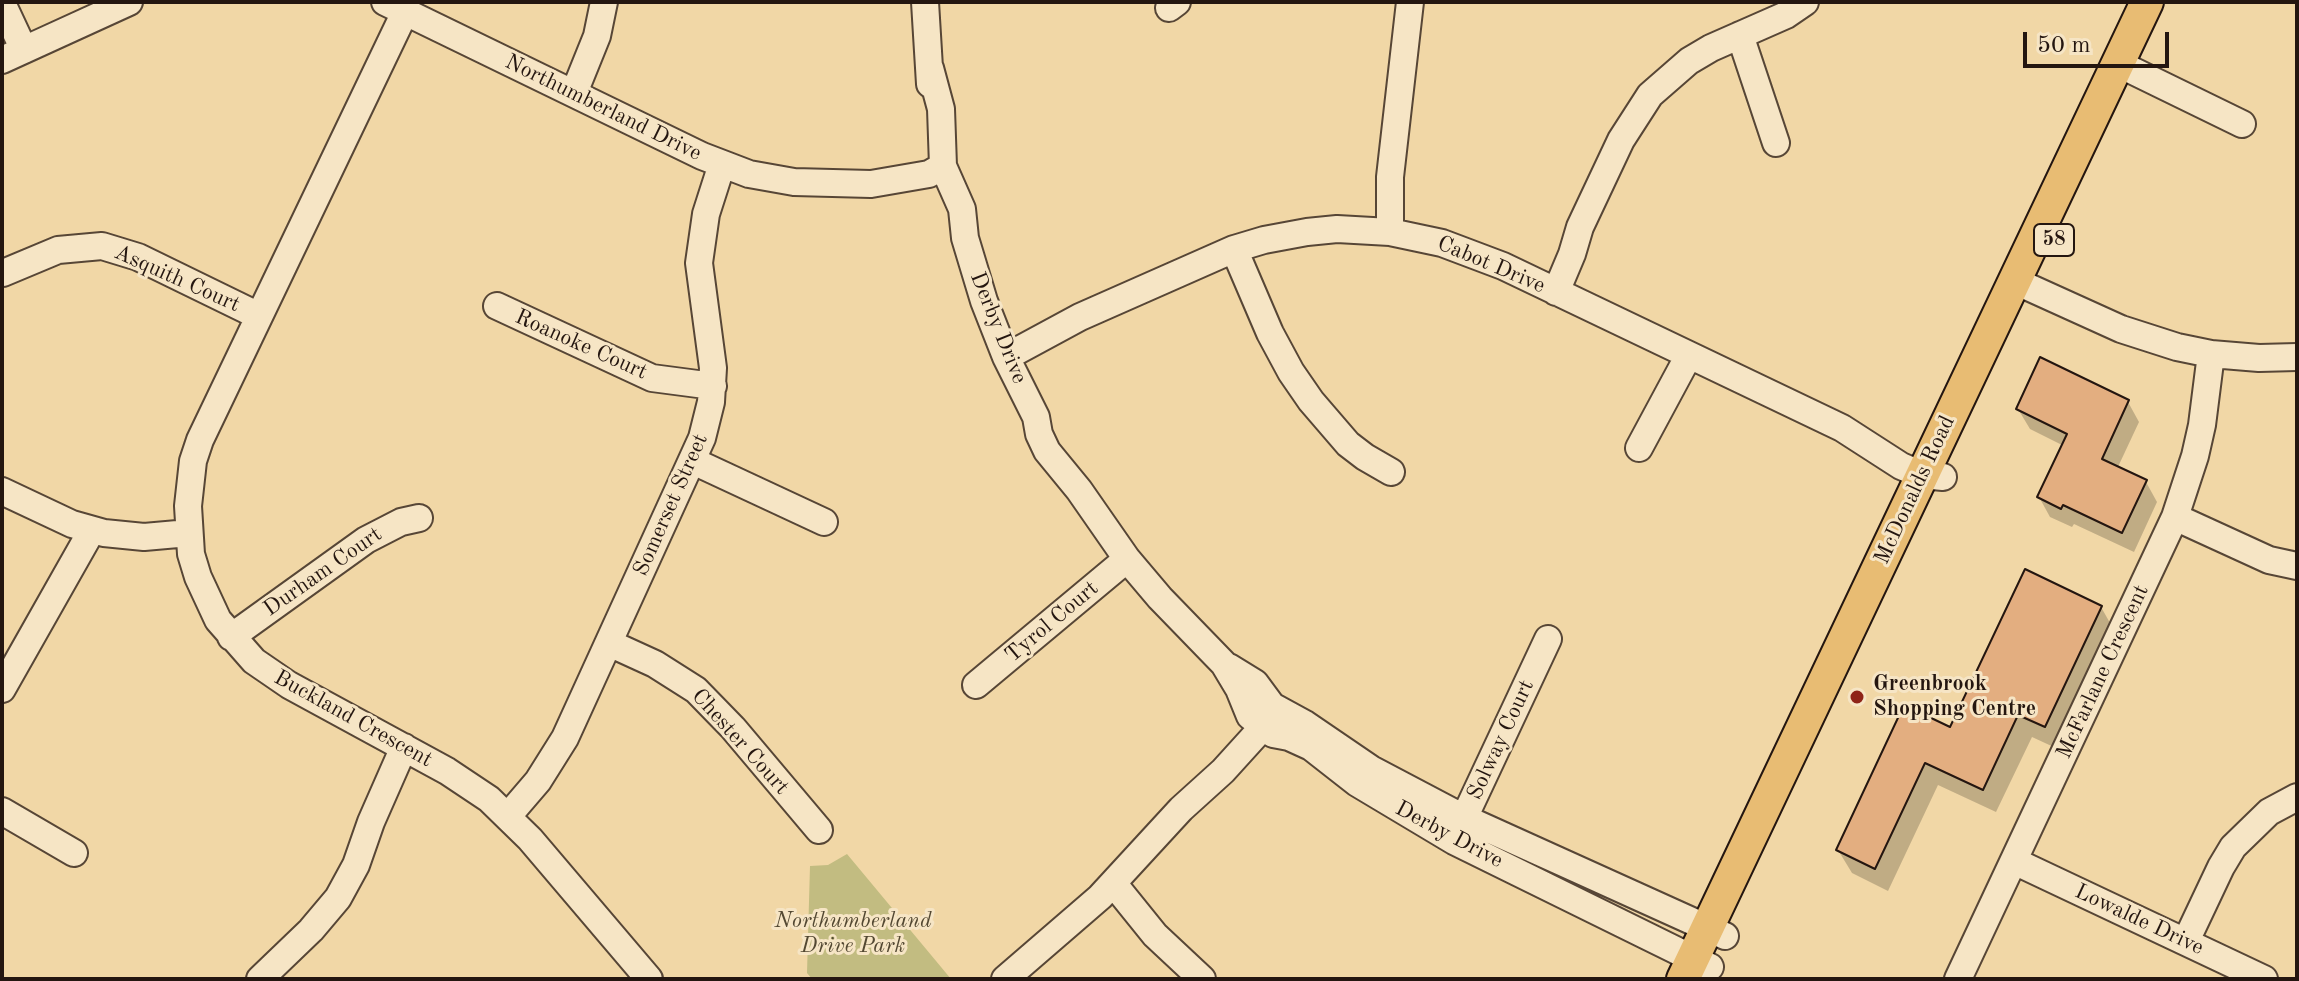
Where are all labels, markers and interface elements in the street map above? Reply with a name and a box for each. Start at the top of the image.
scale bar [2027,16,2173,66]
text: 50 m [2037,34,2091,58]
street label: Northumberland Drive [500,49,706,167]
road number: 58 [2034,224,2074,256]
street label: Cabot Drive [1433,230,1549,300]
street label: Asquith Court [110,239,244,319]
street label: Derby Drive [964,268,1032,388]
street label: Roanoke Court [511,304,651,386]
street label: McDonalds Road [1869,411,1961,569]
street label: Somerset Street [628,430,714,580]
street label: Durham Court [259,521,387,623]
street label: Tyrol Court [1000,575,1104,669]
street label: McFarlane Crescent [2051,581,2155,763]
street label: Buckland Crescent [269,665,437,773]
place label: Greenbrook Shopping Centre [1873,671,2036,722]
street label: Solway Court [1462,676,1540,804]
street label: Chester Court [686,684,794,800]
marker: Greenbrook Shopping Centre [1848,688,1866,706]
street label: Derby Drive [1391,796,1507,874]
street label: Lowalde Drive [2070,879,2208,961]
park label: Northumberland Drive Park [774,908,932,960]

